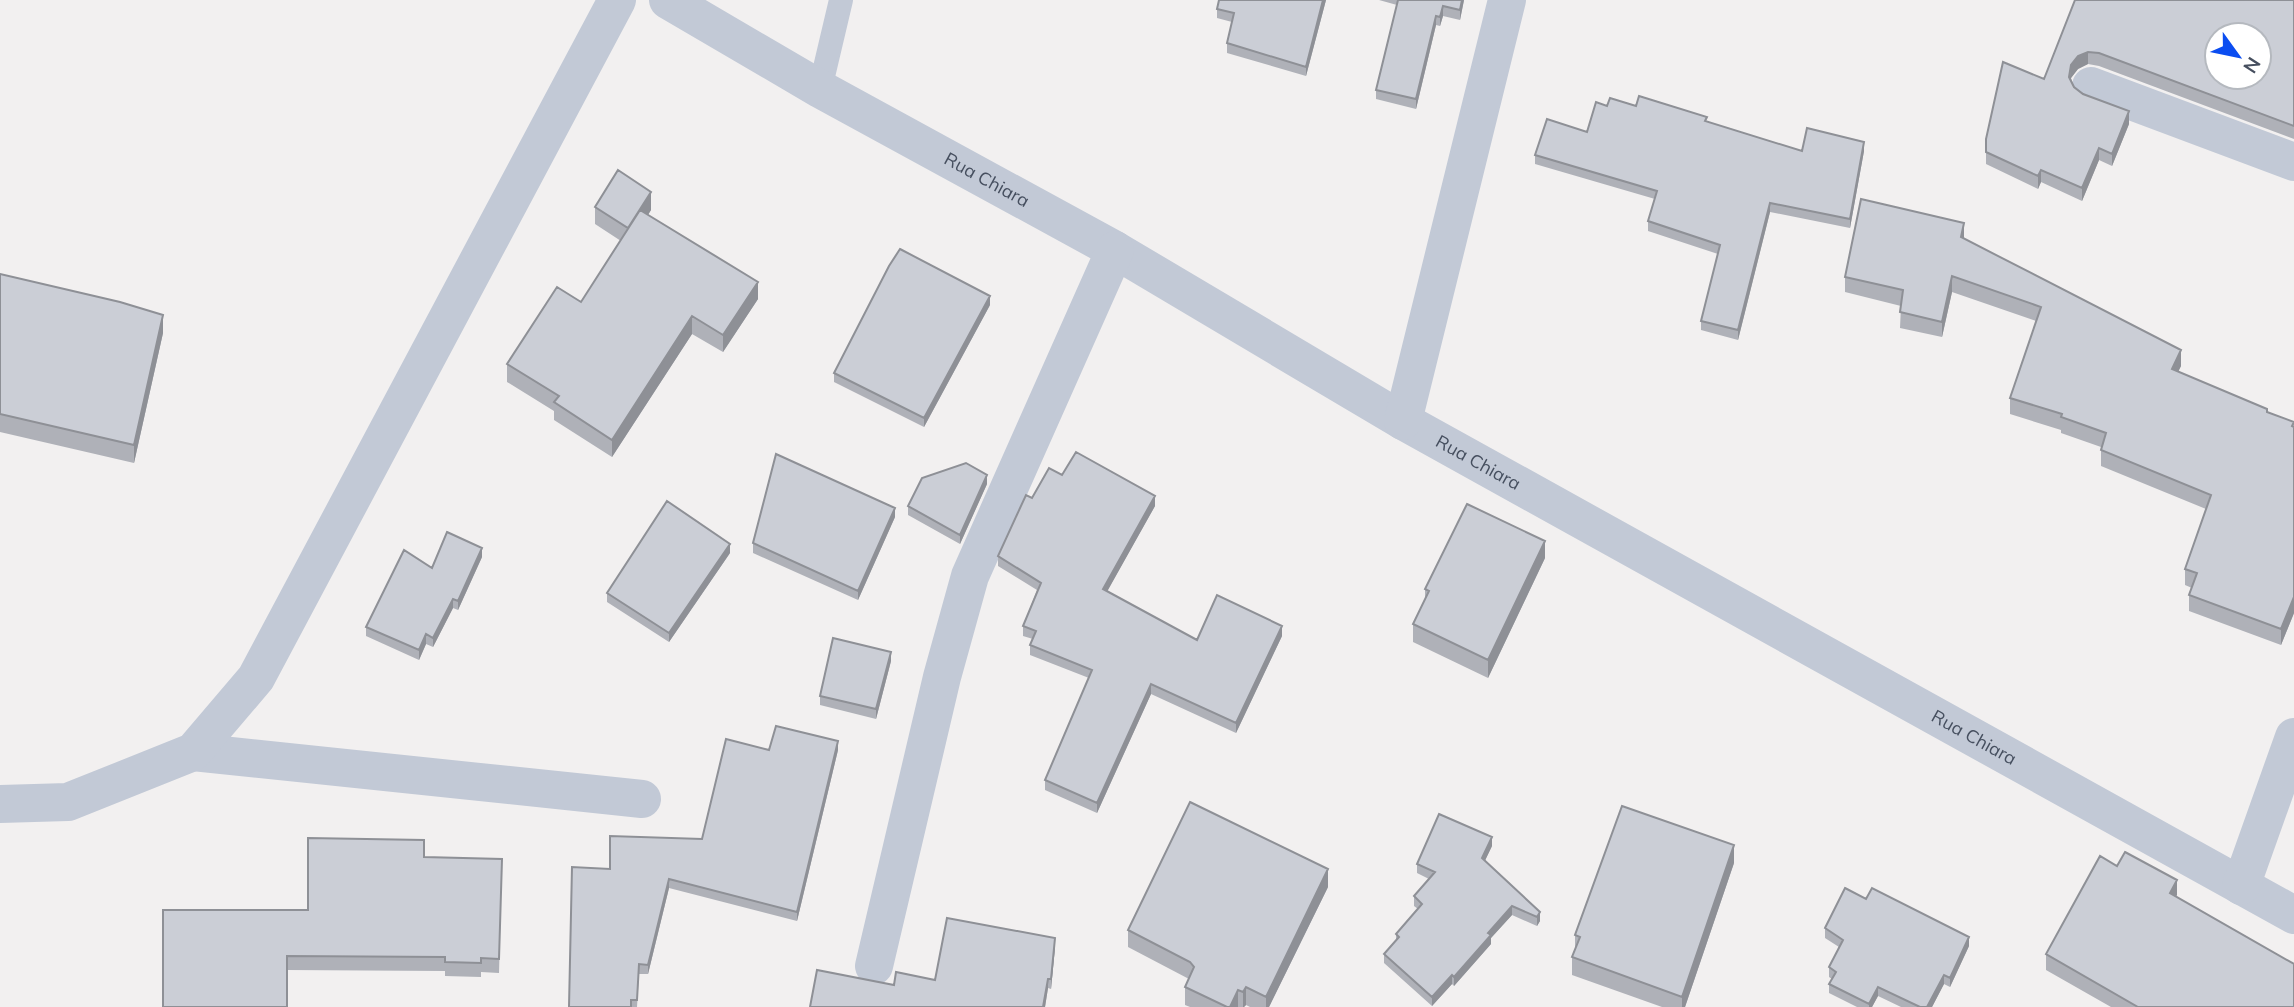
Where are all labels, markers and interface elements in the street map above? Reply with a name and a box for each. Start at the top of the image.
north arrow [2203,21,2273,91]
text: N [2238,53,2266,78]
street label: Rua Chiara [940,147,1033,212]
street label: Rua Chiara [1432,429,1525,495]
street label: Rua Chiara [1928,704,2021,770]

